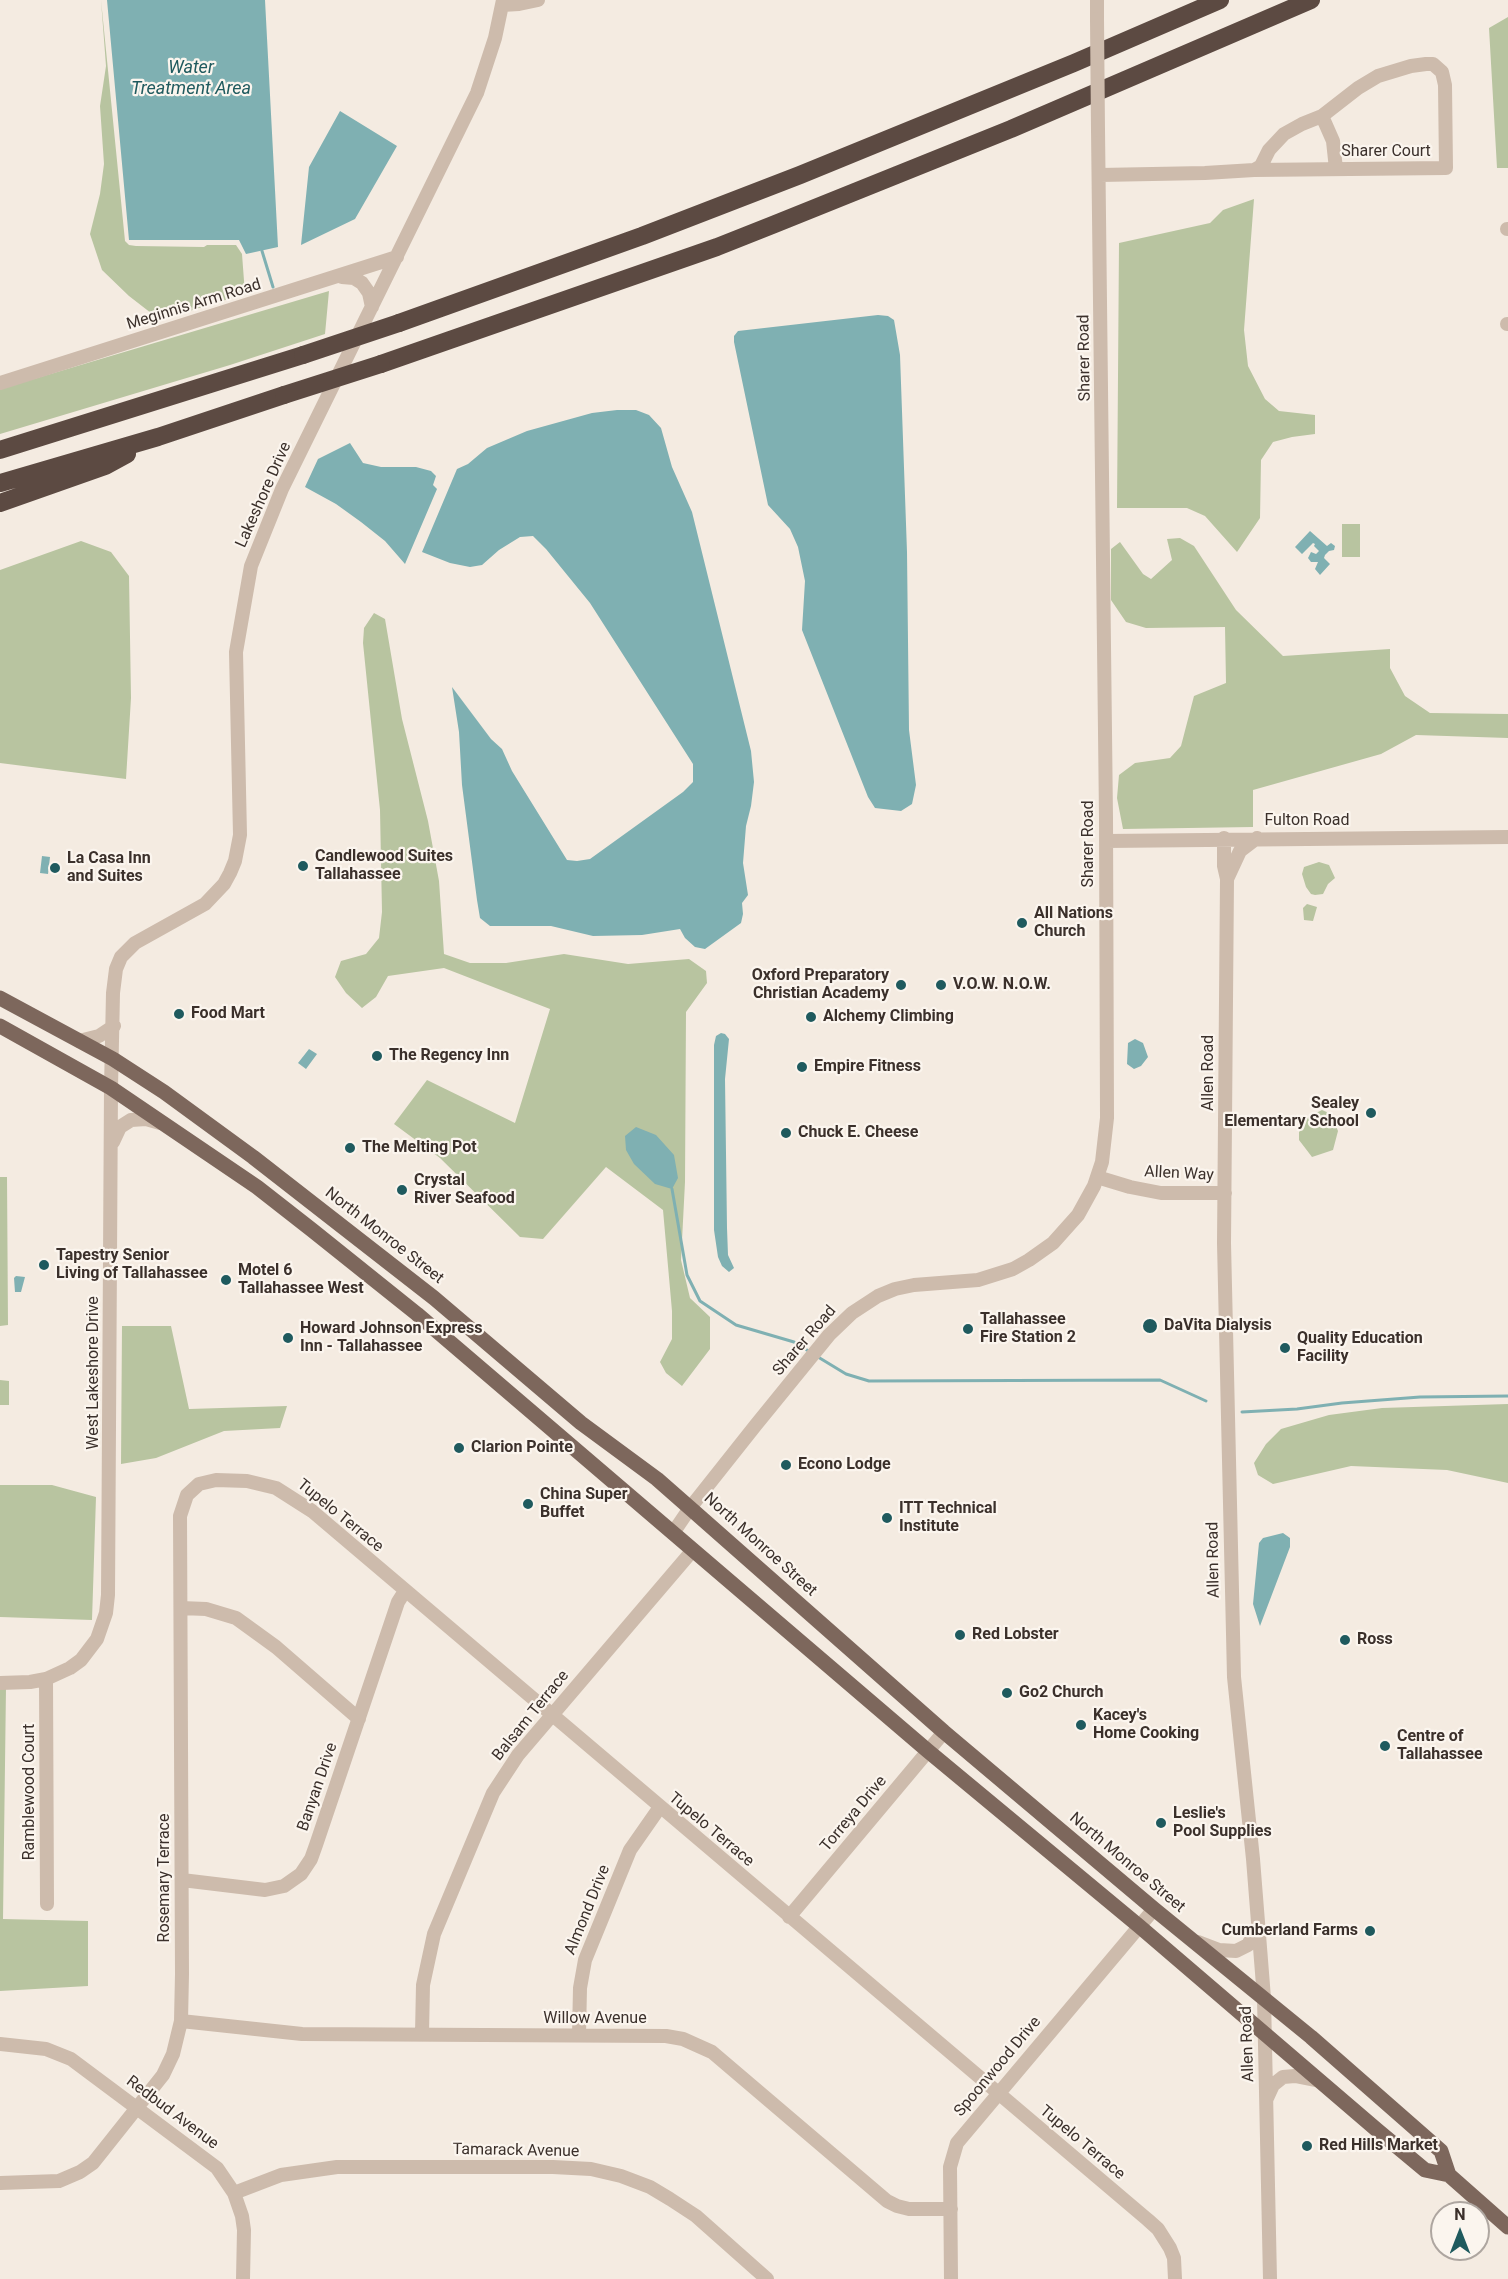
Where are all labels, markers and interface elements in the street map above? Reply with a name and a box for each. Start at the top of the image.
water label: Water Treatment Area [131,57,251,100]
street label: Sharer Court [1341,142,1431,162]
street label: Meginnis Arm Road [124,275,264,335]
street label: Sharer Road [1075,314,1095,402]
street label: Lakeshore Drive [232,439,296,551]
street label: Sharer Road [1079,801,1099,887]
street label: Fulton Road [1264,811,1350,831]
place label: Candlewood Suites Tallahassee [315,847,453,885]
place label: La Casa Inn and Suites [67,849,151,887]
marker: Candlewood Suites Tallahassee [296,859,310,873]
marker: La Casa Inn and Suites [48,861,62,875]
place label: All Nations Church [1034,904,1113,942]
marker: All Nations Church [1015,916,1029,930]
place label: Oxford Preparatory Christian Academy [752,966,889,1004]
place label: V.O.W. N.O.W. [953,975,1051,995]
marker: Oxford Preparatory Christian Academy [894,978,908,992]
marker: V.O.W. N.O.W. [934,978,948,992]
place label: Food Mart [191,1004,265,1024]
marker: Food Mart [172,1007,186,1021]
place label: Alchemy Climbing [823,1007,954,1027]
marker: Alchemy Climbing [804,1010,818,1024]
street label: Allen Road [1199,1035,1219,1111]
place label: The Regency Inn [389,1046,509,1066]
marker: The Regency Inn [370,1049,384,1063]
place label: Empire Fitness [814,1057,921,1077]
marker: Empire Fitness [795,1060,809,1074]
place label: Sealey Elementary School [1224,1094,1359,1132]
marker: Sealey Elementary School [1364,1106,1378,1120]
place label: Chuck E. Cheese [798,1123,918,1143]
marker: Chuck E. Cheese [779,1126,793,1140]
place label: The Melting Pot [362,1138,477,1158]
marker: The Melting Pot [343,1141,357,1155]
street label: Allen Way [1144,1163,1214,1185]
place label: Crystal River Seafood [414,1171,515,1209]
marker: Crystal River Seafood [395,1183,409,1197]
street label: North Monroe Street [321,1184,447,1288]
place label: Tapestry Senior Living of Tallahassee [56,1246,208,1284]
marker: Tapestry Senior Living of Tallahassee [37,1258,51,1272]
place label: Motel 6 Tallahassee West [238,1261,364,1299]
marker: Motel 6 Tallahassee West [219,1273,233,1287]
street label: West Lakeshore Drive [84,1296,104,1450]
street label: Sharer Road [769,1302,841,1380]
place label: Tallahassee Fire Station 2 [980,1310,1076,1348]
place label: DaVita Dialysis [1164,1316,1272,1336]
marker: DaVita Dialysis [1141,1317,1159,1335]
place label: Howard Johnson Express Inn - Tallahassee [300,1319,482,1357]
marker: Tallahassee Fire Station 2 [961,1322,975,1336]
place label: Quality Education Facility [1297,1329,1423,1367]
marker: Howard Johnson Express Inn - Tallahassee [281,1331,295,1345]
marker: Quality Education Facility [1278,1341,1292,1355]
place label: Clarion Pointe [471,1438,573,1458]
marker: Clarion Pointe [452,1441,466,1455]
place label: Econo Lodge [798,1455,891,1475]
marker: Econo Lodge [779,1458,793,1472]
street label: Tupelo Terrace [293,1475,387,1557]
place label: China Super Buffet [540,1485,627,1523]
street label: North Monroe Street [700,1489,820,1601]
marker: China Super Buffet [521,1497,535,1511]
place label: ITT Technical Institute [899,1499,997,1537]
marker: ITT Technical Institute [880,1511,894,1525]
street label: Allen Road [1204,1522,1224,1598]
place label: Red Lobster [972,1625,1059,1645]
marker: Red Lobster [953,1628,967,1642]
place label: Ross [1357,1630,1393,1650]
marker: Ross [1338,1633,1352,1647]
street label: Balsam Terrace [489,1667,573,1765]
place label: Go2 Church [1019,1683,1103,1703]
marker: Go2 Church [1000,1686,1014,1700]
place label: Kacey's Home Cooking [1093,1706,1199,1744]
marker: Kacey's Home Cooking [1074,1718,1088,1732]
street label: Ramblewood Court [20,1724,40,1860]
place label: Centre of Tallahassee [1397,1727,1483,1765]
marker: Centre of Tallahassee [1378,1739,1392,1753]
street label: Banyan Drive [294,1740,342,1834]
street label: Torreya Drive [817,1772,891,1856]
street label: Tupelo Terrace [664,1789,758,1871]
place label: Leslie's Pool Supplies [1173,1804,1272,1842]
street label: North Monroe Street [1065,1809,1189,1917]
street label: Rosemary Terrace [155,1814,175,1942]
marker: Leslie's Pool Supplies [1154,1816,1168,1830]
street label: Almond Drive [561,1862,615,1958]
place label: Cumberland Farms [1221,1921,1358,1941]
marker: Cumberland Farms [1363,1924,1377,1938]
street label: Allen Road [1237,2006,1259,2082]
street label: Willow Avenue [543,2009,647,2029]
street label: Spoonwood Drive [951,2013,1045,2121]
street label: Redbud Avenue [122,2072,222,2154]
street label: Tupelo Terrace [1035,2102,1129,2184]
place label: Red Hills Market [1319,2136,1438,2156]
marker: Red Hills Market [1300,2139,1314,2153]
street label: Tamarack Avenue [452,2140,580,2162]
north arrow [1430,2201,1490,2261]
text: N [1454,2205,1466,2224]

